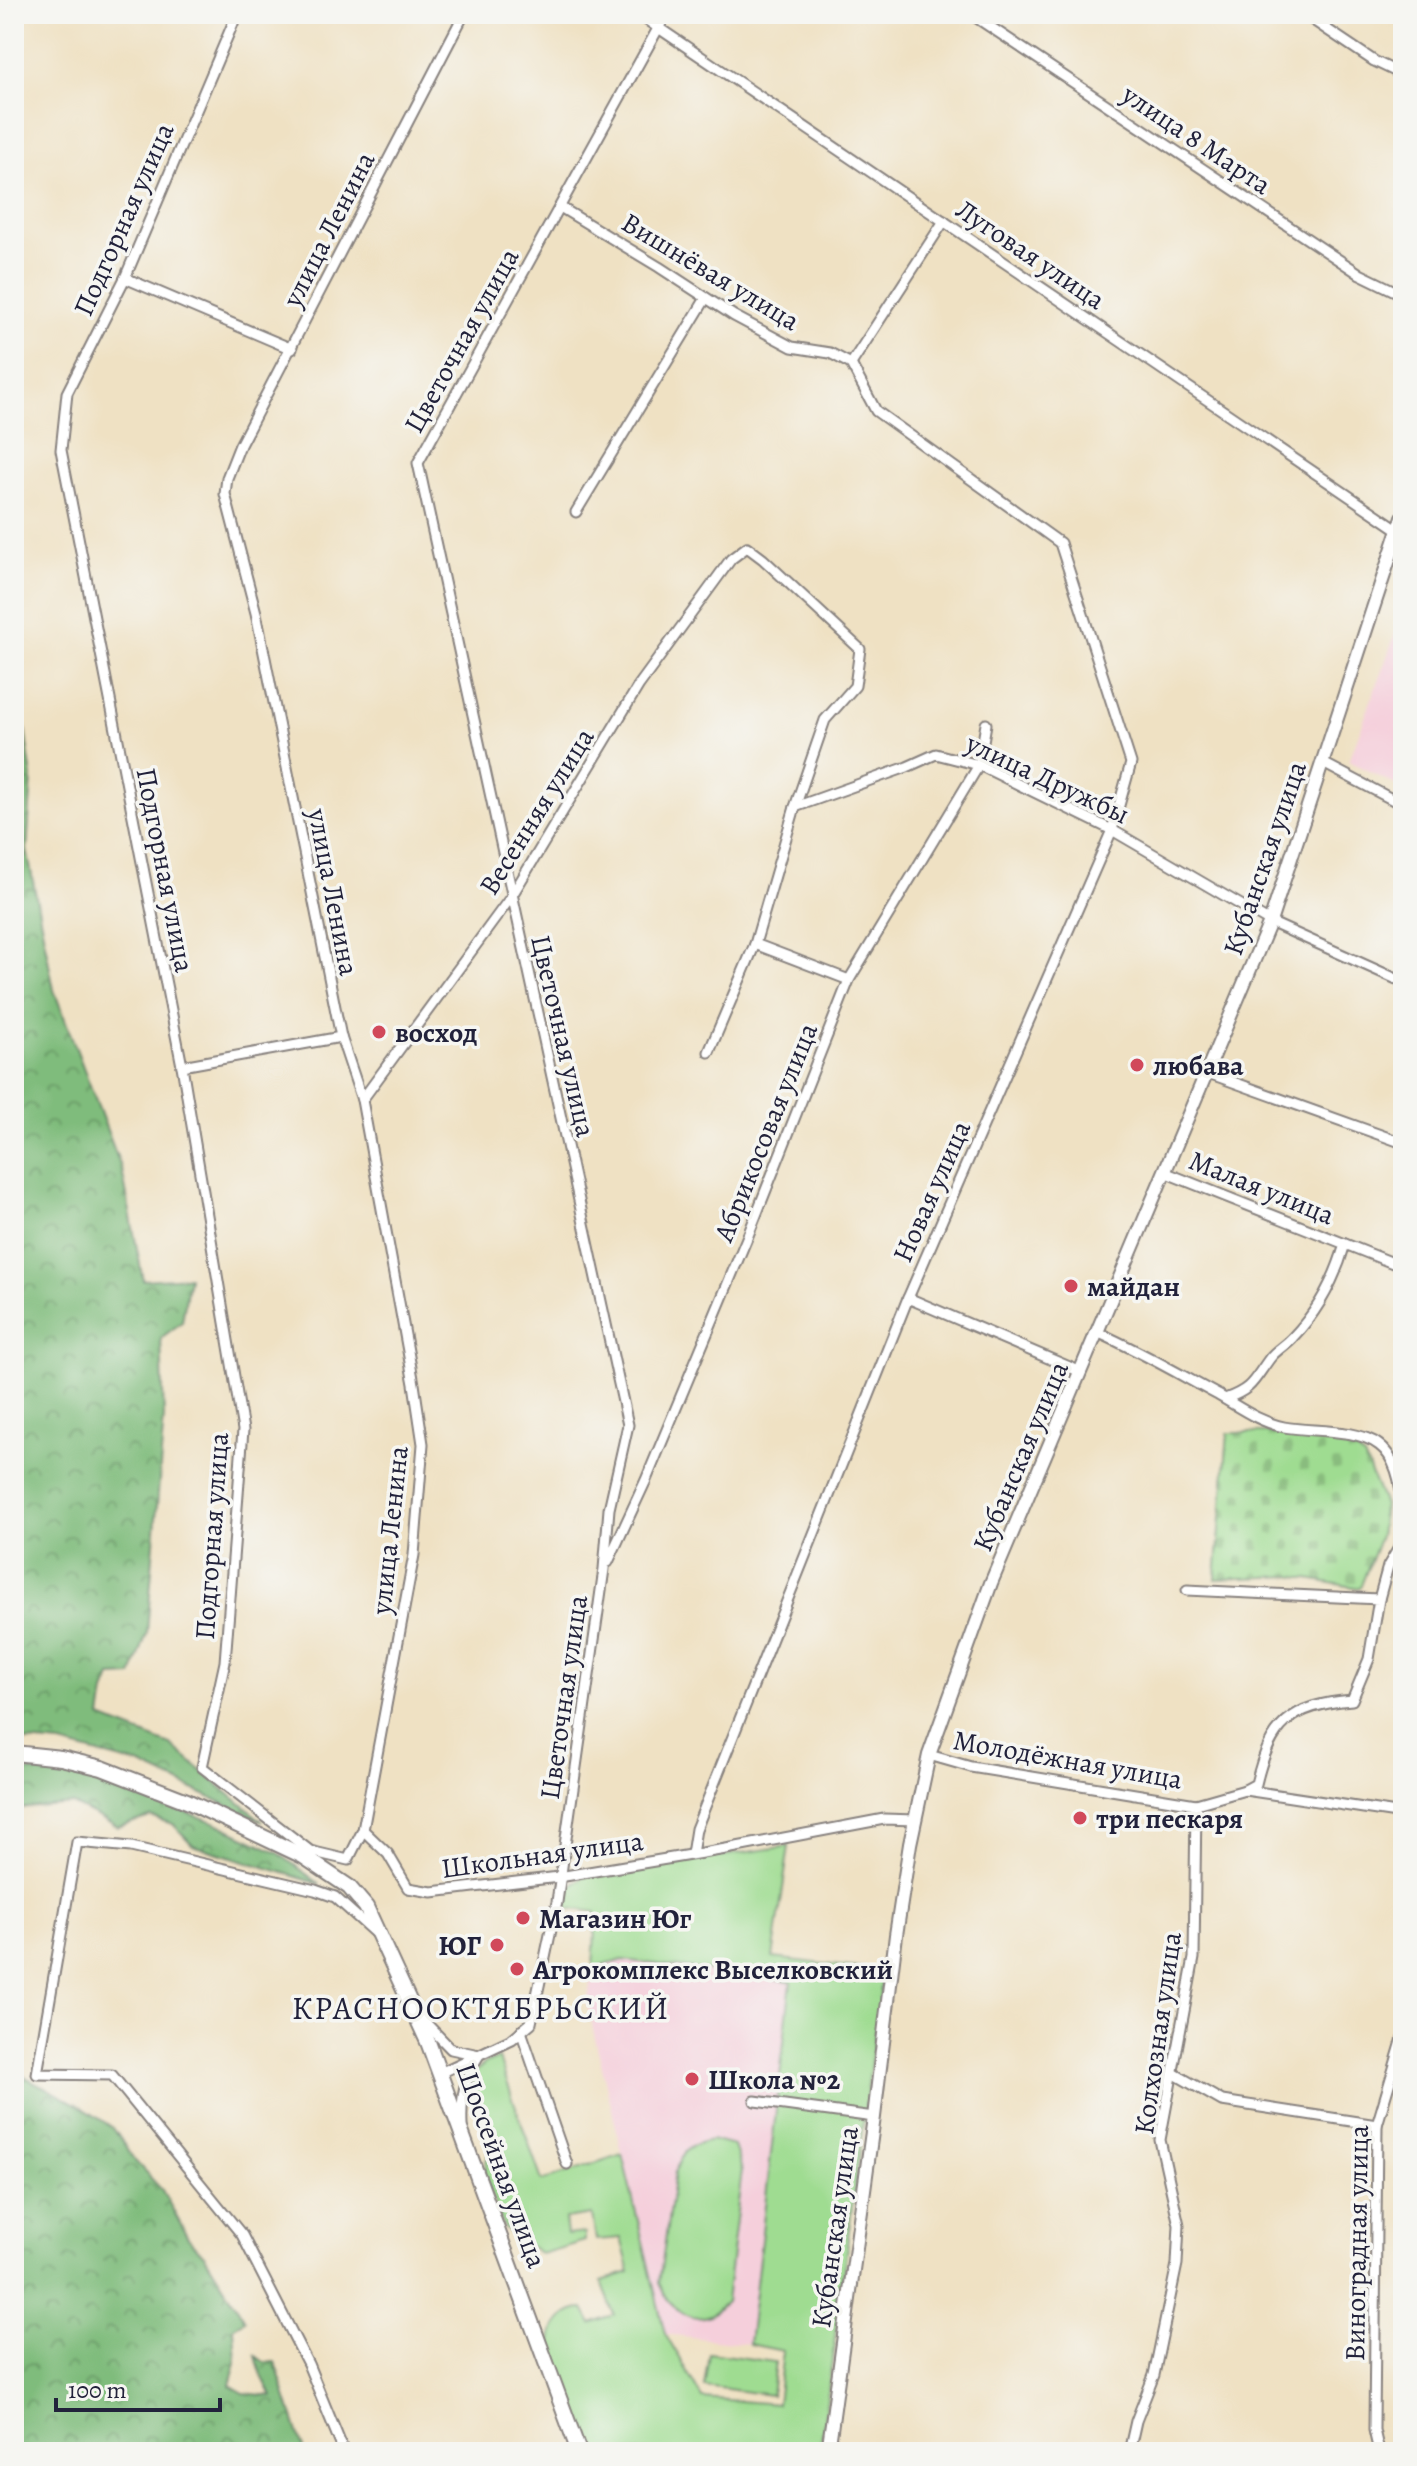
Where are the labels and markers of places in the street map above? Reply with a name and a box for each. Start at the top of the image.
place label: восход [395,1014,478,1052]
marker: восход [370,1023,388,1041]
place label: любава [1152,1047,1244,1085]
marker: любава [1128,1056,1146,1074]
place label: майдан [1087,1268,1180,1306]
marker: майдан [1062,1277,1080,1295]
place label: три пескаря [1096,1800,1243,1838]
marker: три пескаря [1071,1809,1089,1827]
place label: Магазин Юг [539,1900,691,1938]
marker: Магазин Юг [514,1909,532,1927]
place label: ЮГ [438,1927,481,1965]
marker: ЮГ [488,1936,506,1954]
place label: Агрокомплекс Выселковский [532,1951,893,1989]
marker: Агрокомплекс Выселковский [508,1960,526,1978]
place label: Школа №2 [708,2061,841,2099]
marker: Школа №2 [683,2070,701,2088]

